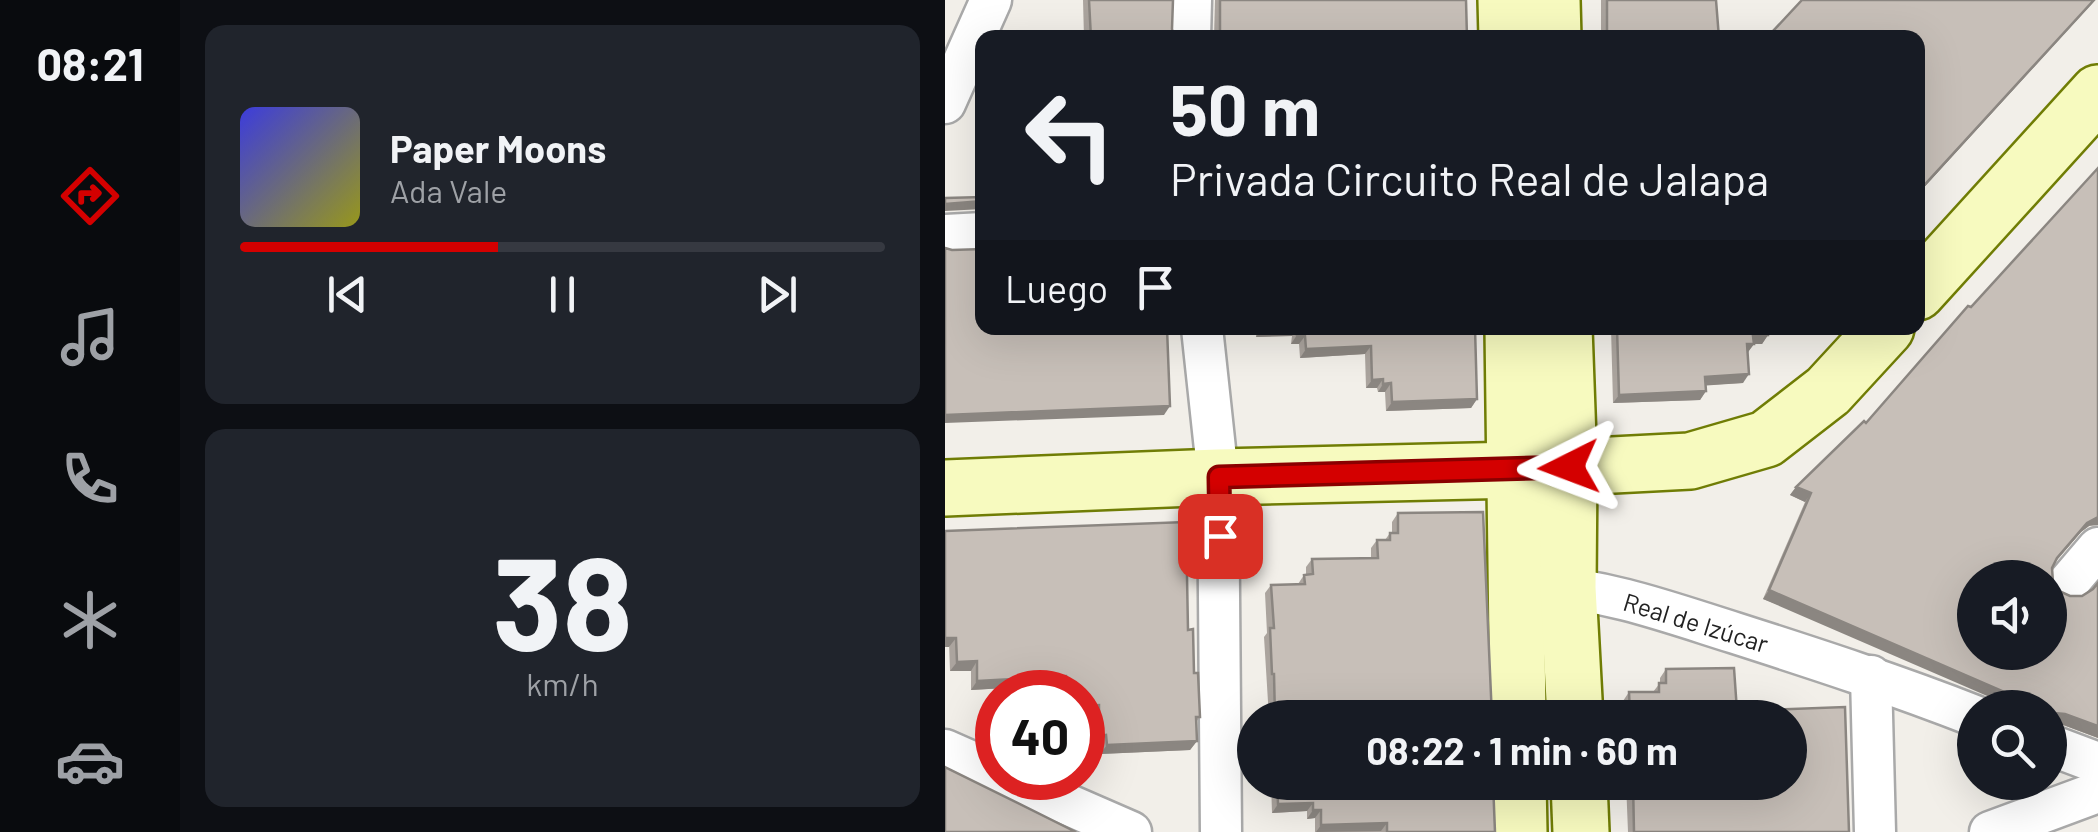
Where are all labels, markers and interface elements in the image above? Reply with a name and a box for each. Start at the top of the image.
text: 08:21 [36,36,144,90]
text: 50 m [1170,66,1320,150]
icon: left [1005,70,1135,200]
text: Paper Moons [390,125,606,171]
text: Privada Circuito Real de Jalapa [1170,151,1769,205]
icon: directions [55,161,125,231]
text: Ada Vale [390,171,507,209]
icon: arrive [1128,260,1183,315]
text: Luego [1005,265,1108,311]
icon: previous [320,267,375,322]
icon: pause [535,267,590,322]
icon: next [750,267,805,322]
icon: music [55,302,125,372]
position arrow [1517,415,1621,519]
icon: phone [55,444,125,514]
pin [1178,494,1263,579]
icon: arrive [1193,509,1248,564]
text: 38 [492,521,633,677]
map controls [1957,560,2067,800]
button: sound [1957,560,2067,670]
icon: climate [55,585,125,655]
street label: Real de Izúcar [1620,586,1772,658]
text: km/h [526,664,599,702]
speed limit sign: 40 [975,670,1105,800]
button: search [1957,690,2067,800]
icon: car [55,726,125,796]
text: 08:22 · 1 min · 60 m [1366,727,1678,773]

